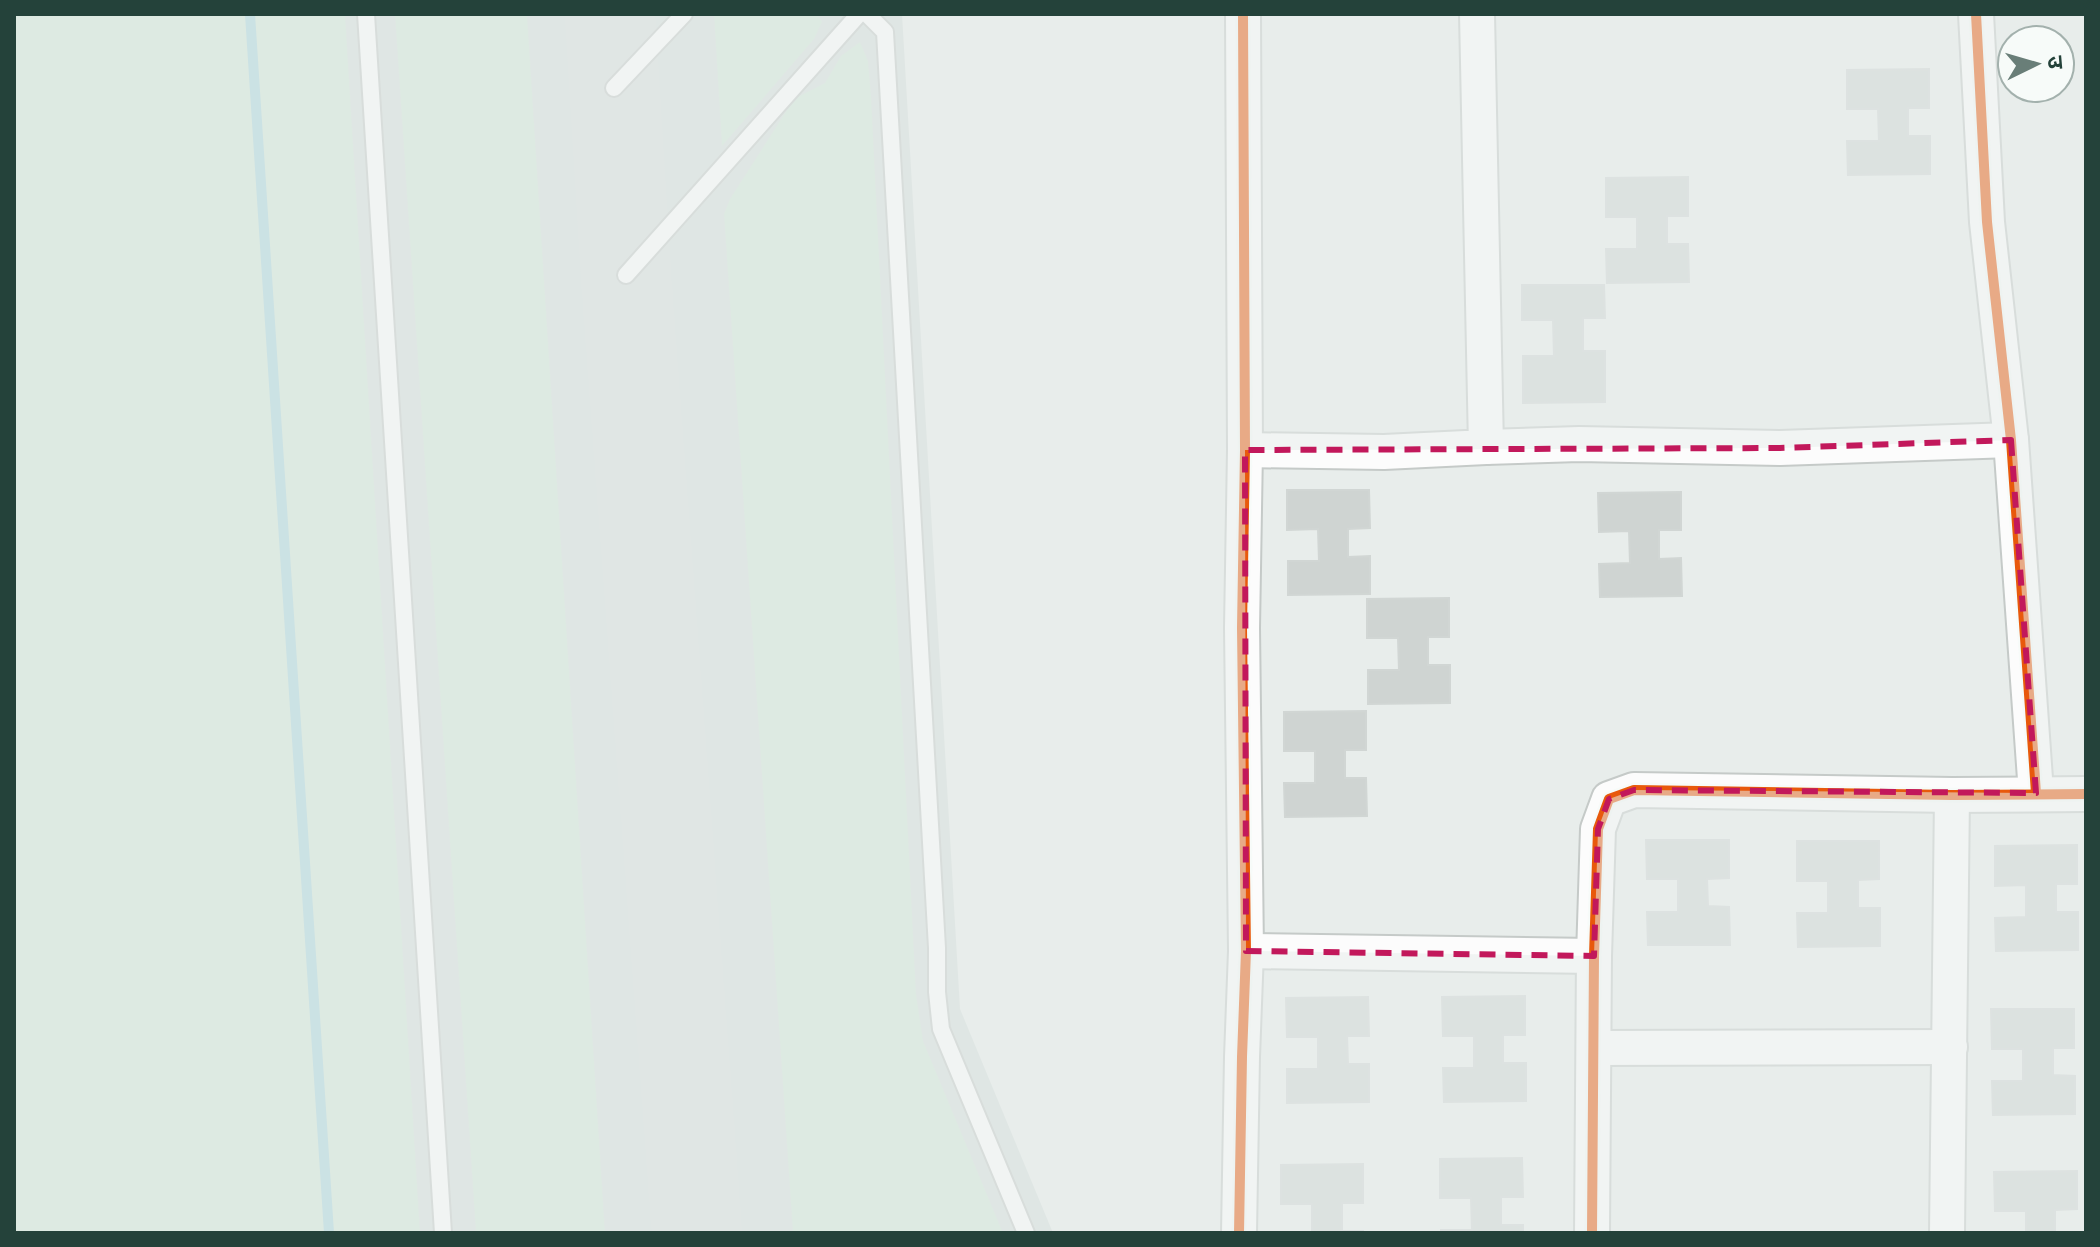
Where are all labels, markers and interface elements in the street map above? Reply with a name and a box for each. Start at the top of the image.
north arrow [1996,24,2076,104]
text: उ [2041,55,2072,71]

